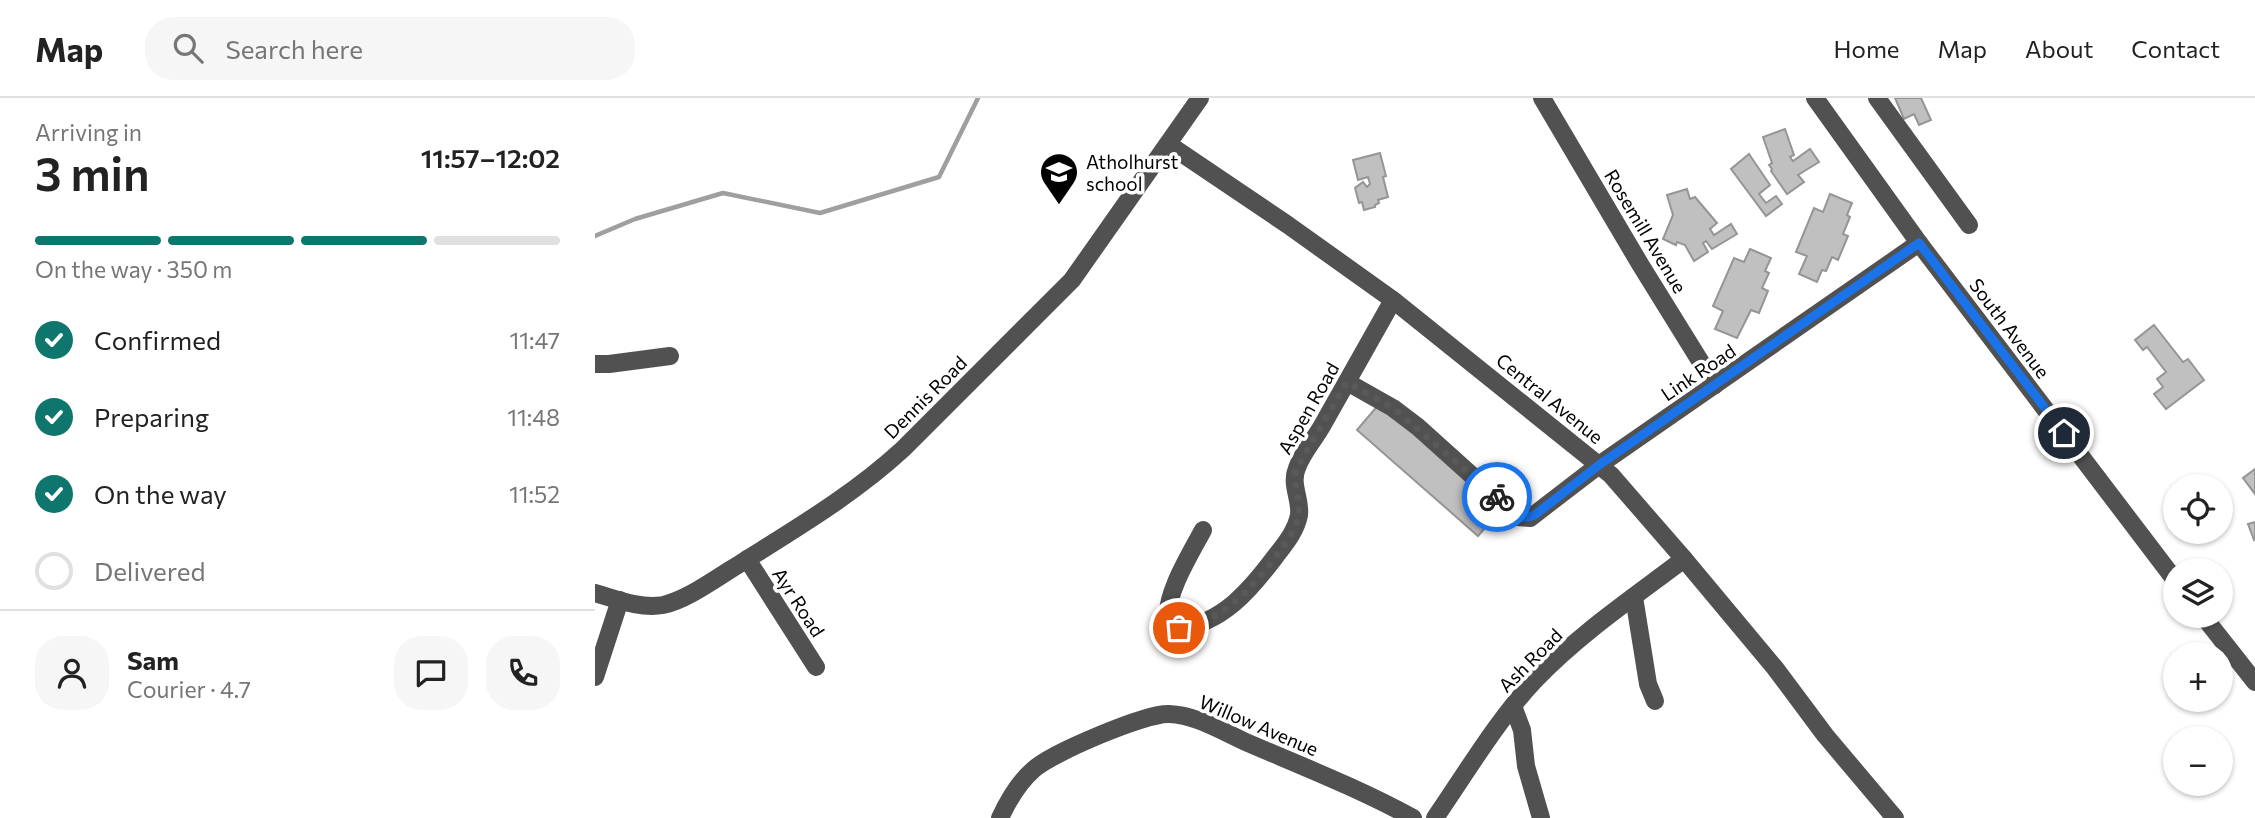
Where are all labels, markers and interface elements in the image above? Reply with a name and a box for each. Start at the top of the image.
search box [145,17,635,80]
text: Map [35,28,103,69]
icon: search [169,29,207,67]
text: Search here [225,33,363,64]
text: Home [1834,34,1900,63]
text: Map [1938,34,1987,63]
text: About [2025,34,2093,63]
text: Contact [2131,34,2220,63]
text: Arriving in [35,118,142,146]
text: 11:57–12:02 [421,142,560,173]
text: 3 min [35,144,150,200]
place label: Atholhurst school [1086,150,1179,195]
school or university icon: Atholhurst school [1038,151,1080,206]
street label: Rosemill Avenue [1600,165,1692,297]
text: On the way · 350 m [35,255,232,283]
street label: South Avenue [1965,274,2055,382]
icon: check [35,321,73,359]
text: Confirmed [94,324,221,355]
text: 11:47 [509,326,560,354]
street label: Link Road [1656,339,1740,405]
street label: Central Avenue [1492,348,1608,448]
street label: Dennis Road [879,351,971,443]
street label: Aspen Road [1273,358,1343,458]
icon: check [35,398,73,436]
text: Preparing [94,401,209,432]
text: 11:48 [507,403,560,431]
pin [2034,403,2094,463]
icon: home [2045,414,2083,452]
courier [1462,462,1532,532]
map controls [2163,474,2233,796]
button: locate [2163,474,2233,544]
icon: check [35,475,73,513]
text: On the way [94,478,227,509]
icon: bike [1478,478,1516,516]
text: 11:52 [509,480,560,508]
text: Delivered [94,555,205,586]
button: layers [2163,558,2233,628]
street label: Ayr Road [768,563,830,641]
pin [1149,598,1209,658]
icon: bag [1160,609,1198,647]
street label: Ash Road [1493,623,1567,697]
button: person [35,636,109,710]
button: chat [394,636,468,710]
button: phone [486,636,560,710]
button: + [2163,642,2233,712]
text: Sam [127,644,179,675]
text: Courier · 4.7 [127,675,251,703]
street label: Willow Avenue [1196,690,1322,760]
button: − [2163,726,2233,796]

